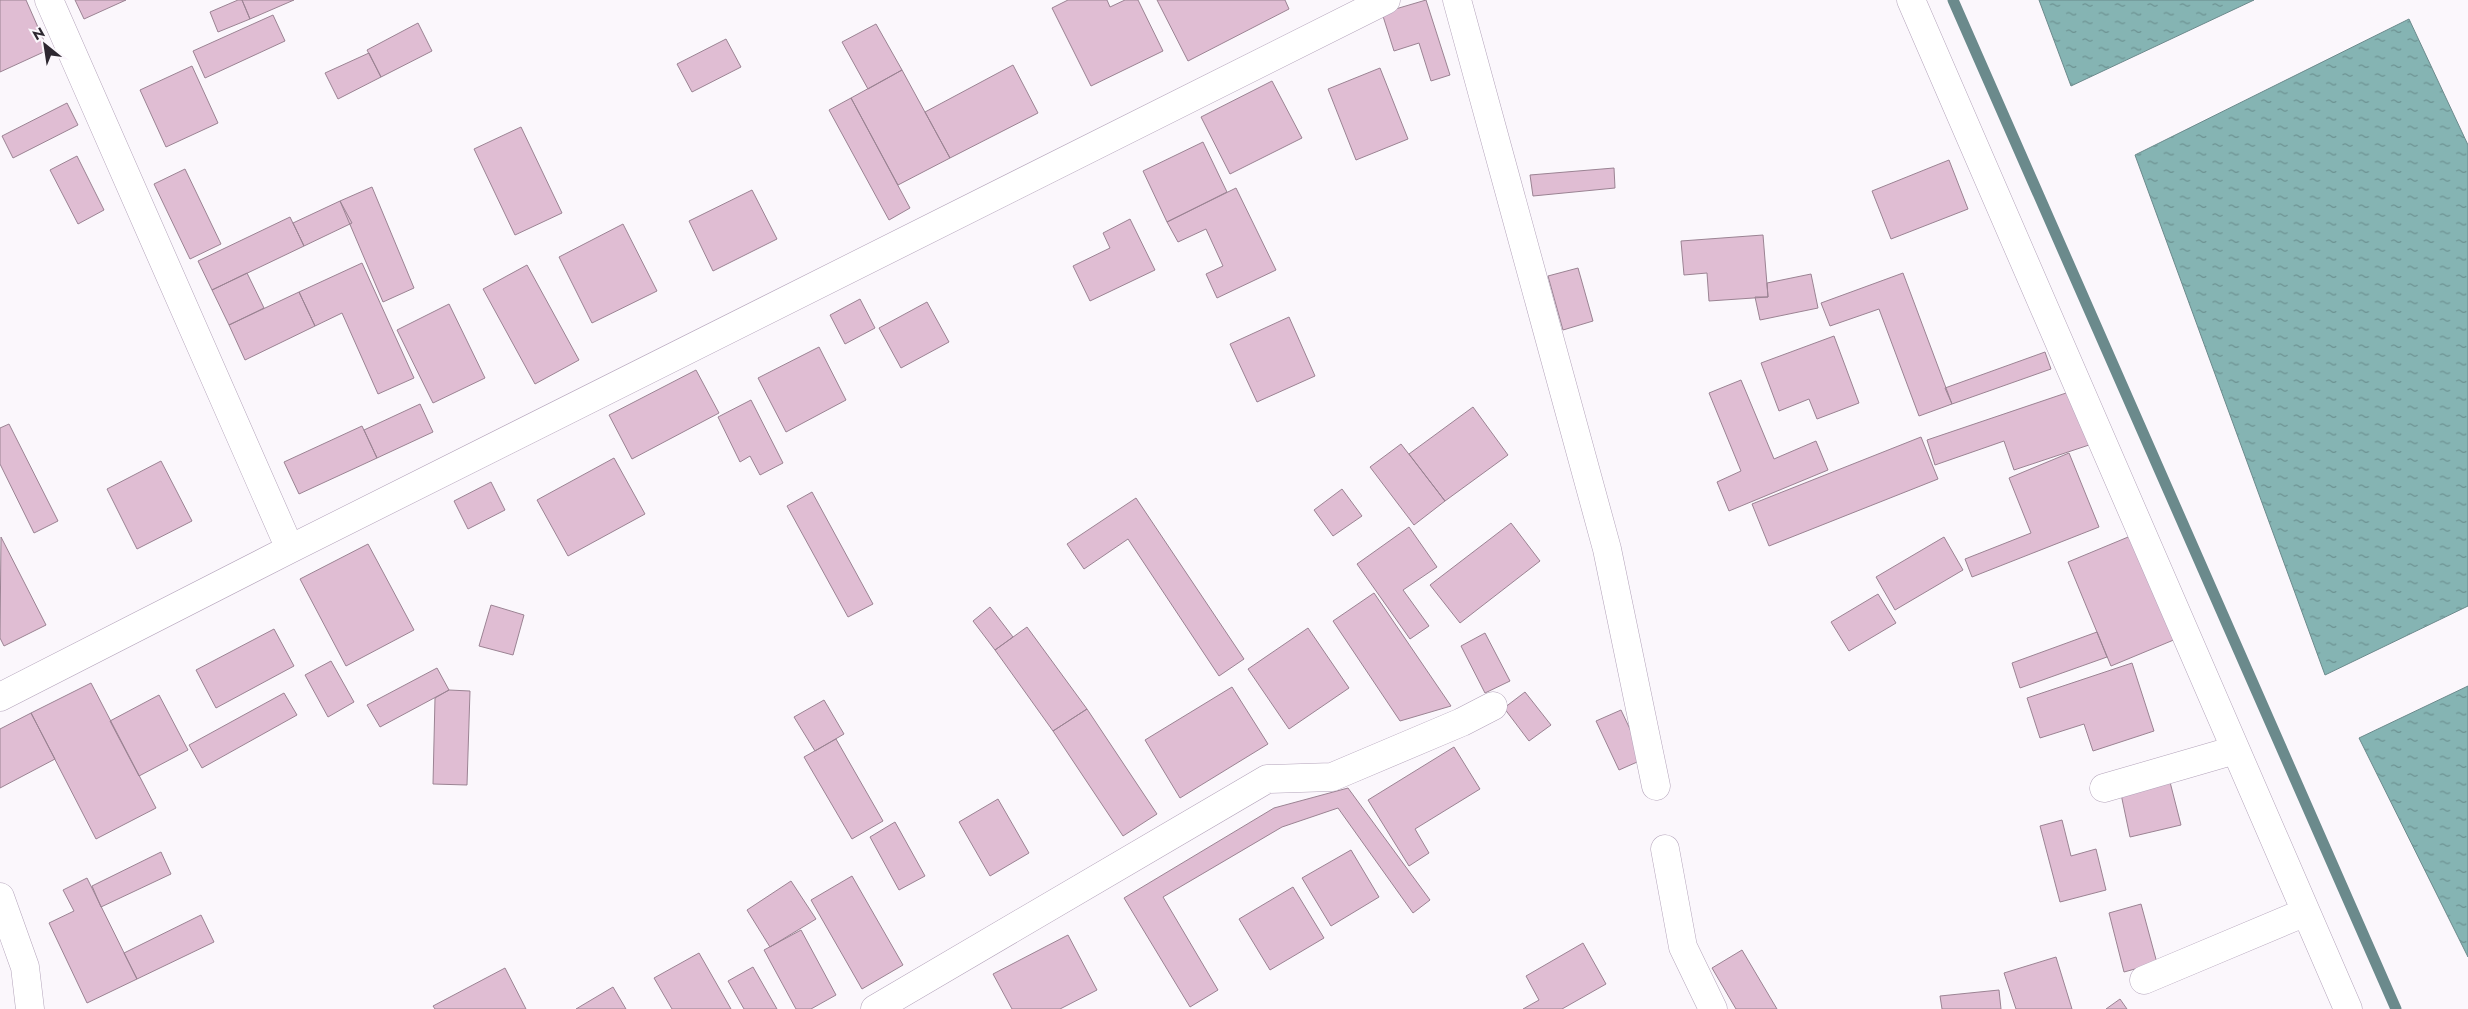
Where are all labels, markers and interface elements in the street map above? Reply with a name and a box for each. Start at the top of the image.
north arrow [20,20,70,70]
text: N [29,22,48,45]

